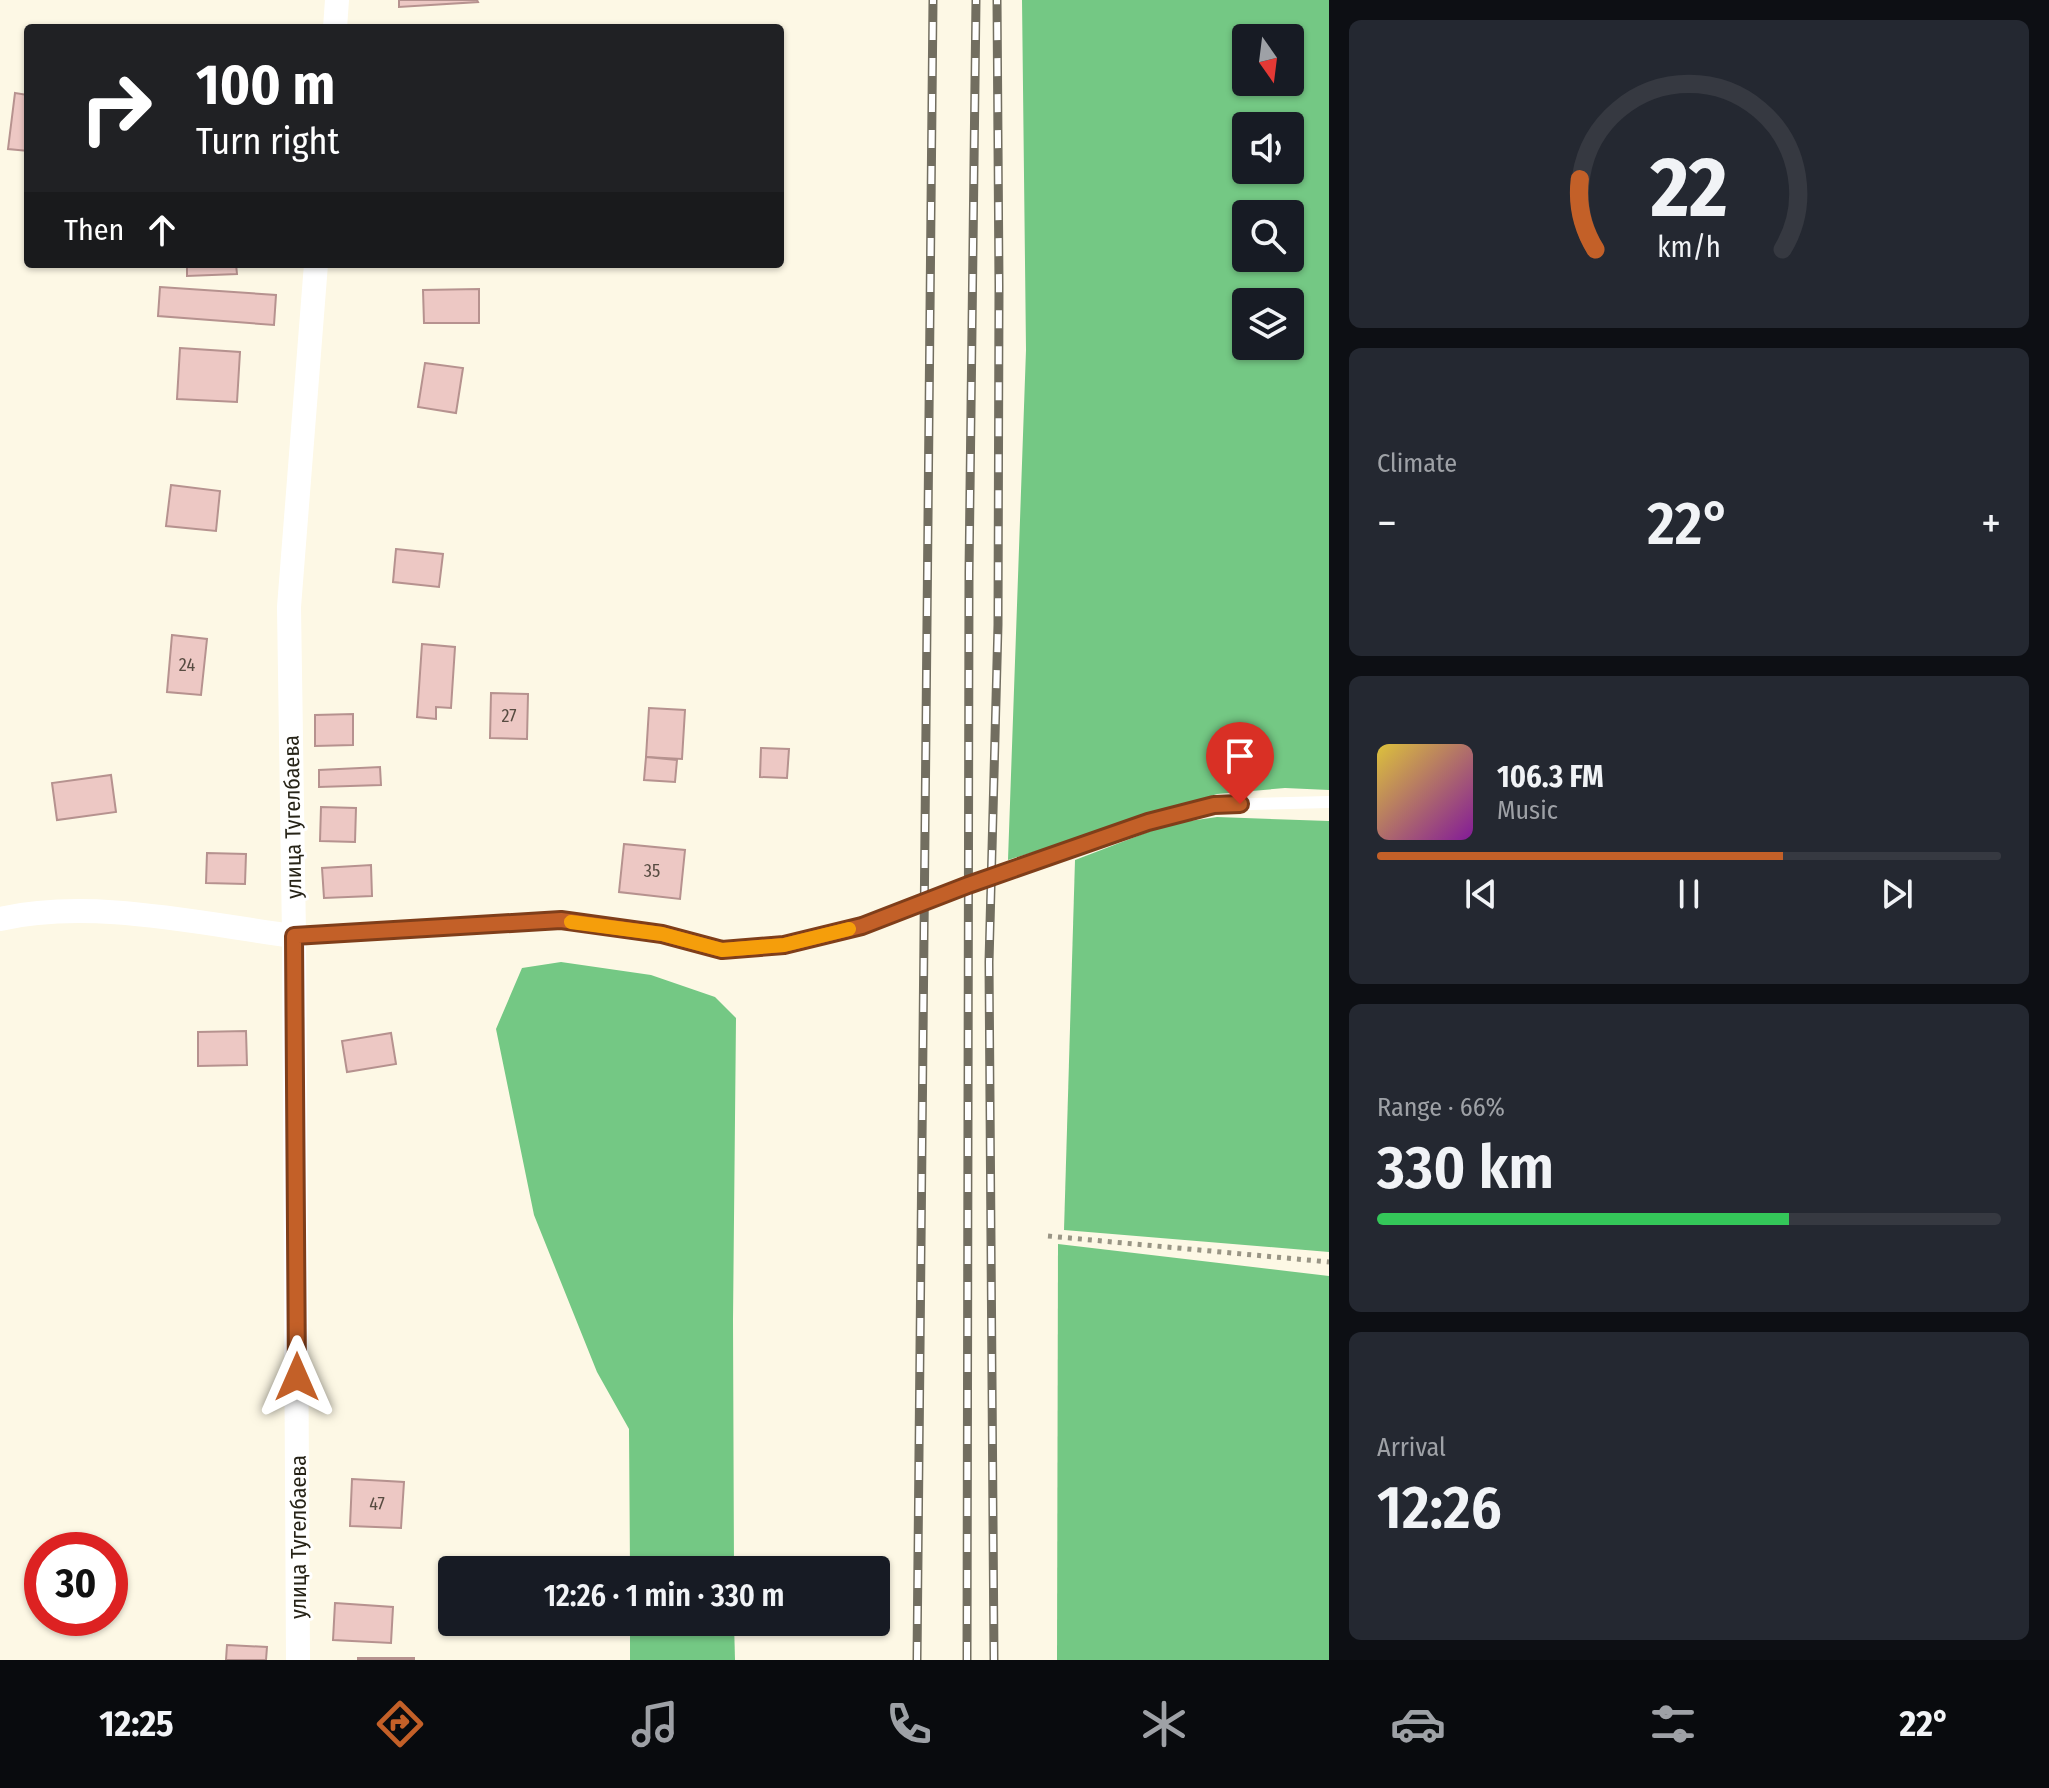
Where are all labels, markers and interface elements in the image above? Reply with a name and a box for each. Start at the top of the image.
north arrow [1232,24,1304,96]
map controls [1232,24,1304,360]
text: 100 m [196,52,335,119]
icon: right [64,56,168,160]
button: sound [1232,112,1304,184]
text: Turn right [196,120,339,164]
text: 22 [1649,138,1728,238]
button: search [1232,200,1304,272]
icon: ahead [140,208,184,252]
text: Then [64,212,124,248]
text: km/h [1657,230,1721,265]
button: layers [1232,288,1304,360]
text: Climate [1377,448,1457,479]
text: 22° [1647,488,1731,560]
text: − [1377,497,1397,550]
text: + [1981,497,2001,550]
house number: 24 [179,654,195,676]
house number: 27 [501,705,517,727]
pin [1206,722,1274,804]
icon: arrive [1218,734,1262,778]
street label: улица Тугелбаева [278,735,307,899]
text: 106.3 FM [1497,759,1604,795]
text: Music [1497,795,1558,826]
house number: 35 [644,860,660,882]
icon: previous [1459,872,1503,916]
icon: pause [1667,872,1711,916]
icon: next [1875,872,1919,916]
text: Range · 66% [1377,1092,1505,1123]
text: 330 km [1377,1132,1554,1204]
position arrow [255,1335,339,1419]
text: Arrival [1377,1432,1446,1463]
street label: улица Тугелбаева [285,1455,312,1619]
text: 12:26 [1377,1472,1502,1544]
house number: 47 [369,1493,385,1515]
speed limit sign: 30 [24,1532,128,1636]
text: 12:26 · 1 min · 330 m [544,1578,784,1614]
icon: directions [372,1696,428,1752]
icon: music [627,1696,683,1752]
icon: phone [881,1696,937,1752]
icon: climate [1136,1696,1192,1752]
icon: car [1390,1696,1446,1752]
icon: filters [1645,1696,1701,1752]
text: 12:25 [99,1702,174,1746]
text: 22° [1899,1702,1950,1746]

